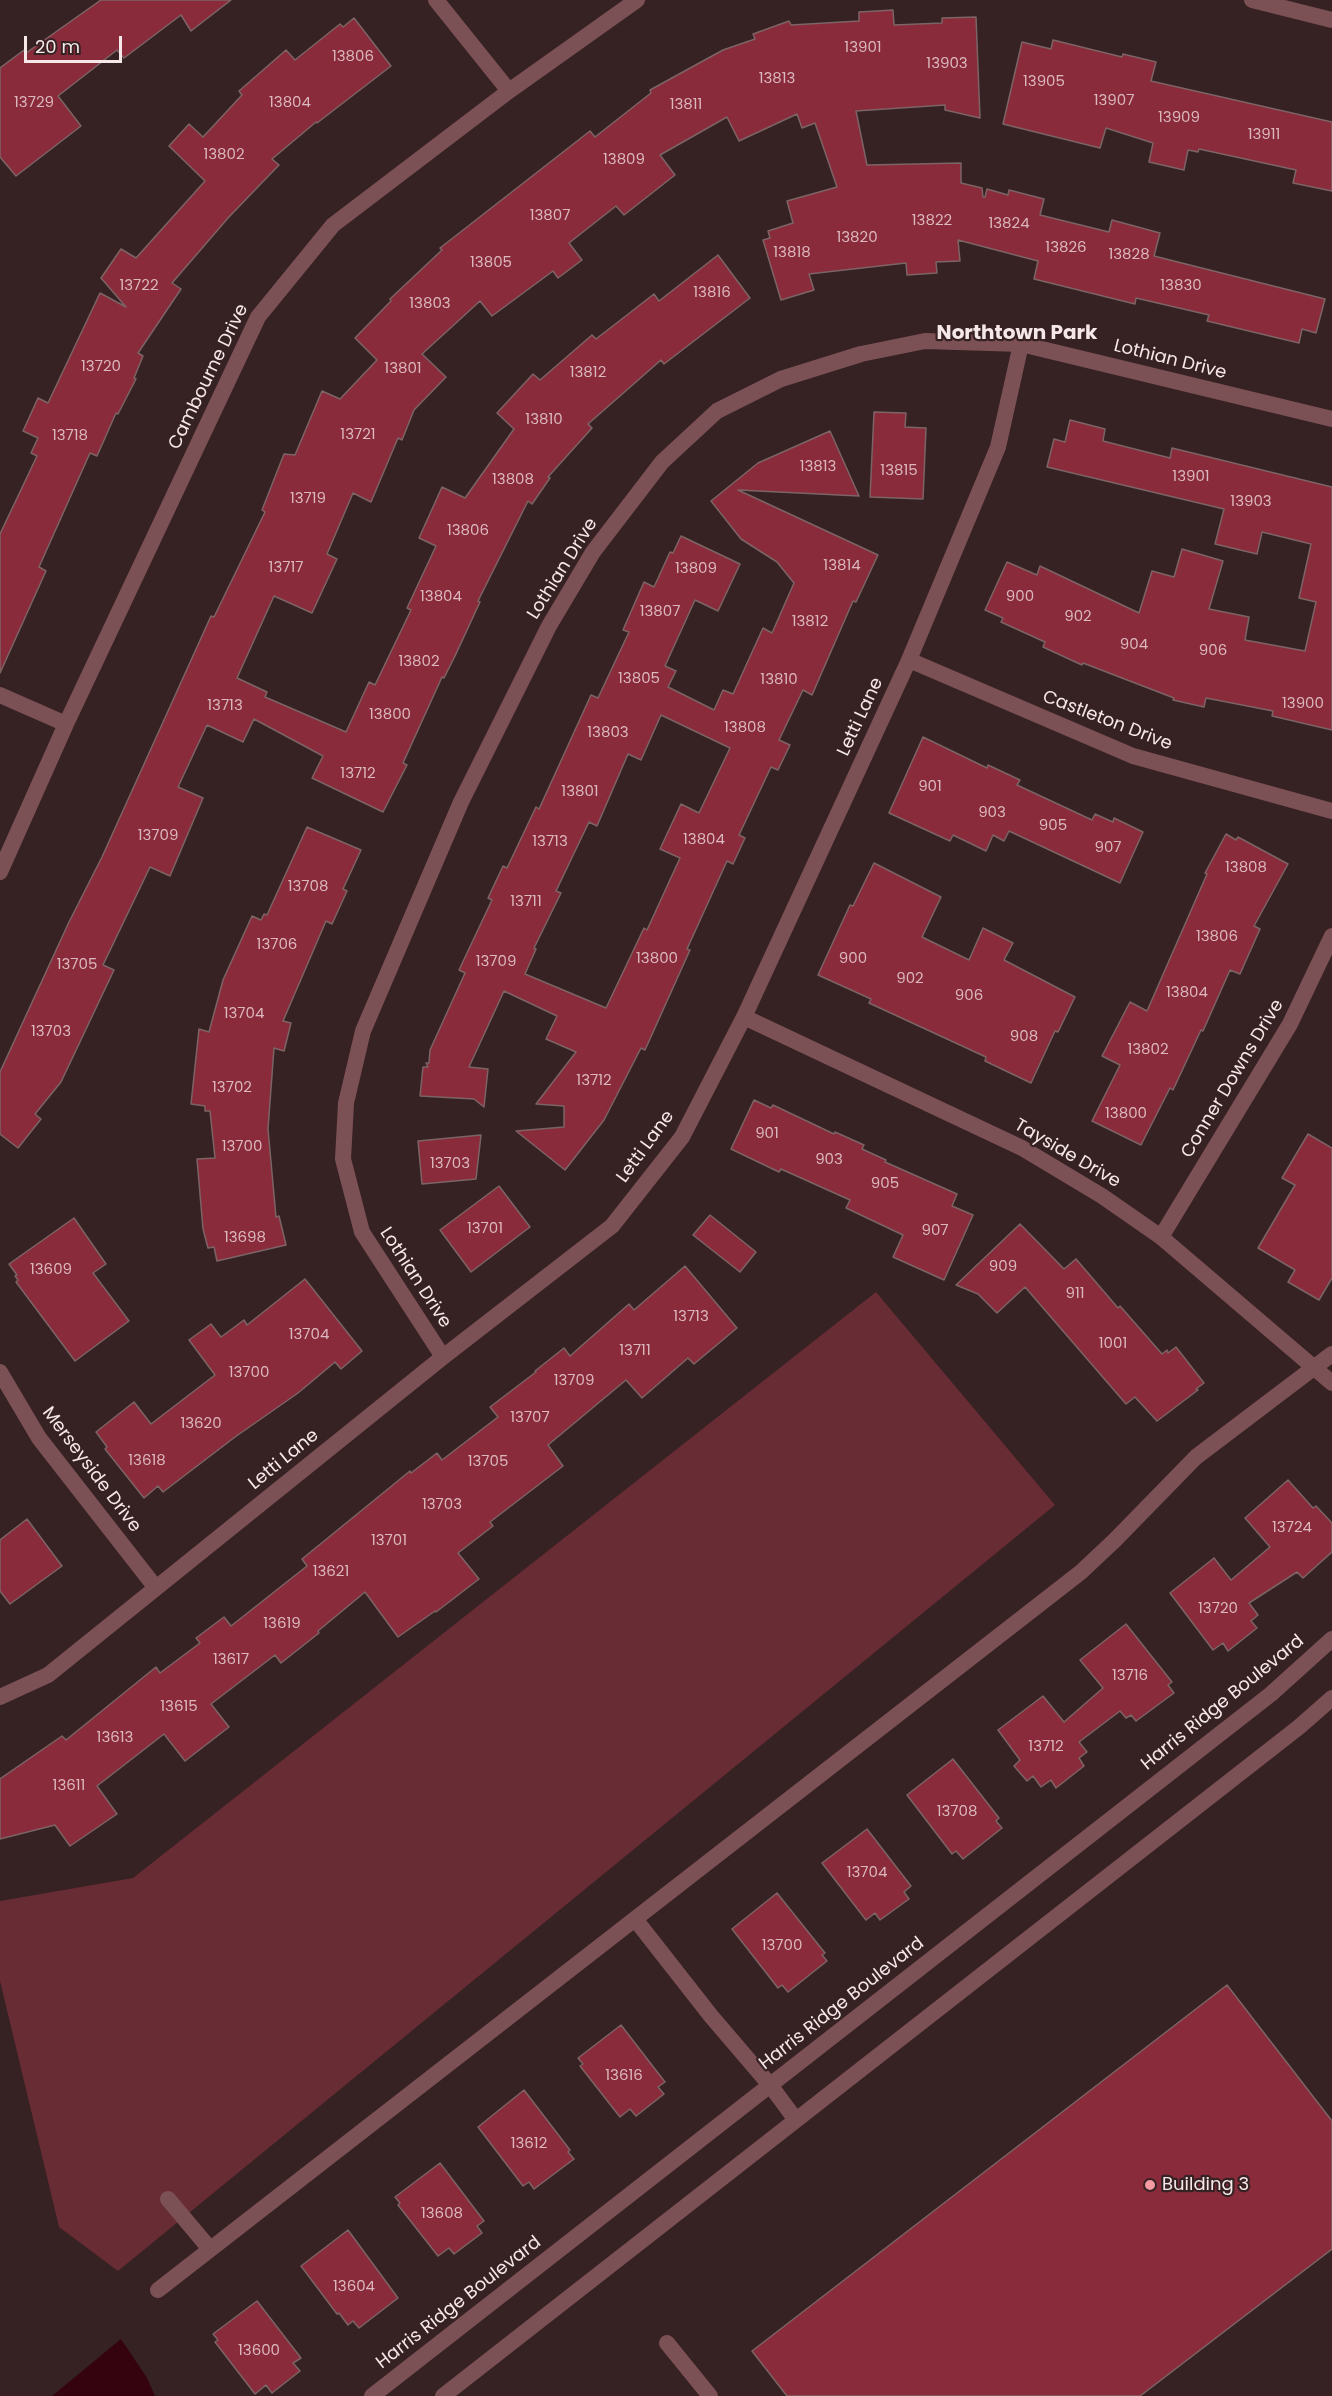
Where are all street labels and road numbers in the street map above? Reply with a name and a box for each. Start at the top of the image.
street label: Cambourne Drive [164,301,254,453]
street label: Lothian Drive [1111,336,1229,384]
street label: Lothian Drive [523,514,603,624]
street label: Letti Lane [833,674,889,760]
street label: Castleton Drive [1039,686,1175,756]
street label: Conner Downs Drive [1177,996,1289,1162]
street label: Letti Lane [613,1107,679,1187]
street label: Tayside Drive [1010,1115,1124,1193]
street label: Lothian Drive [375,1224,455,1332]
street label: Merseyside Drive [37,1403,145,1537]
street label: Letti Lane [245,1425,323,1495]
street label: Harris Ridge Boulevard [1137,1631,1309,1775]
street label: Harris Ridge Boulevard [755,1933,929,2075]
street label: Harris Ridge Boulevard [372,2232,546,2374]

